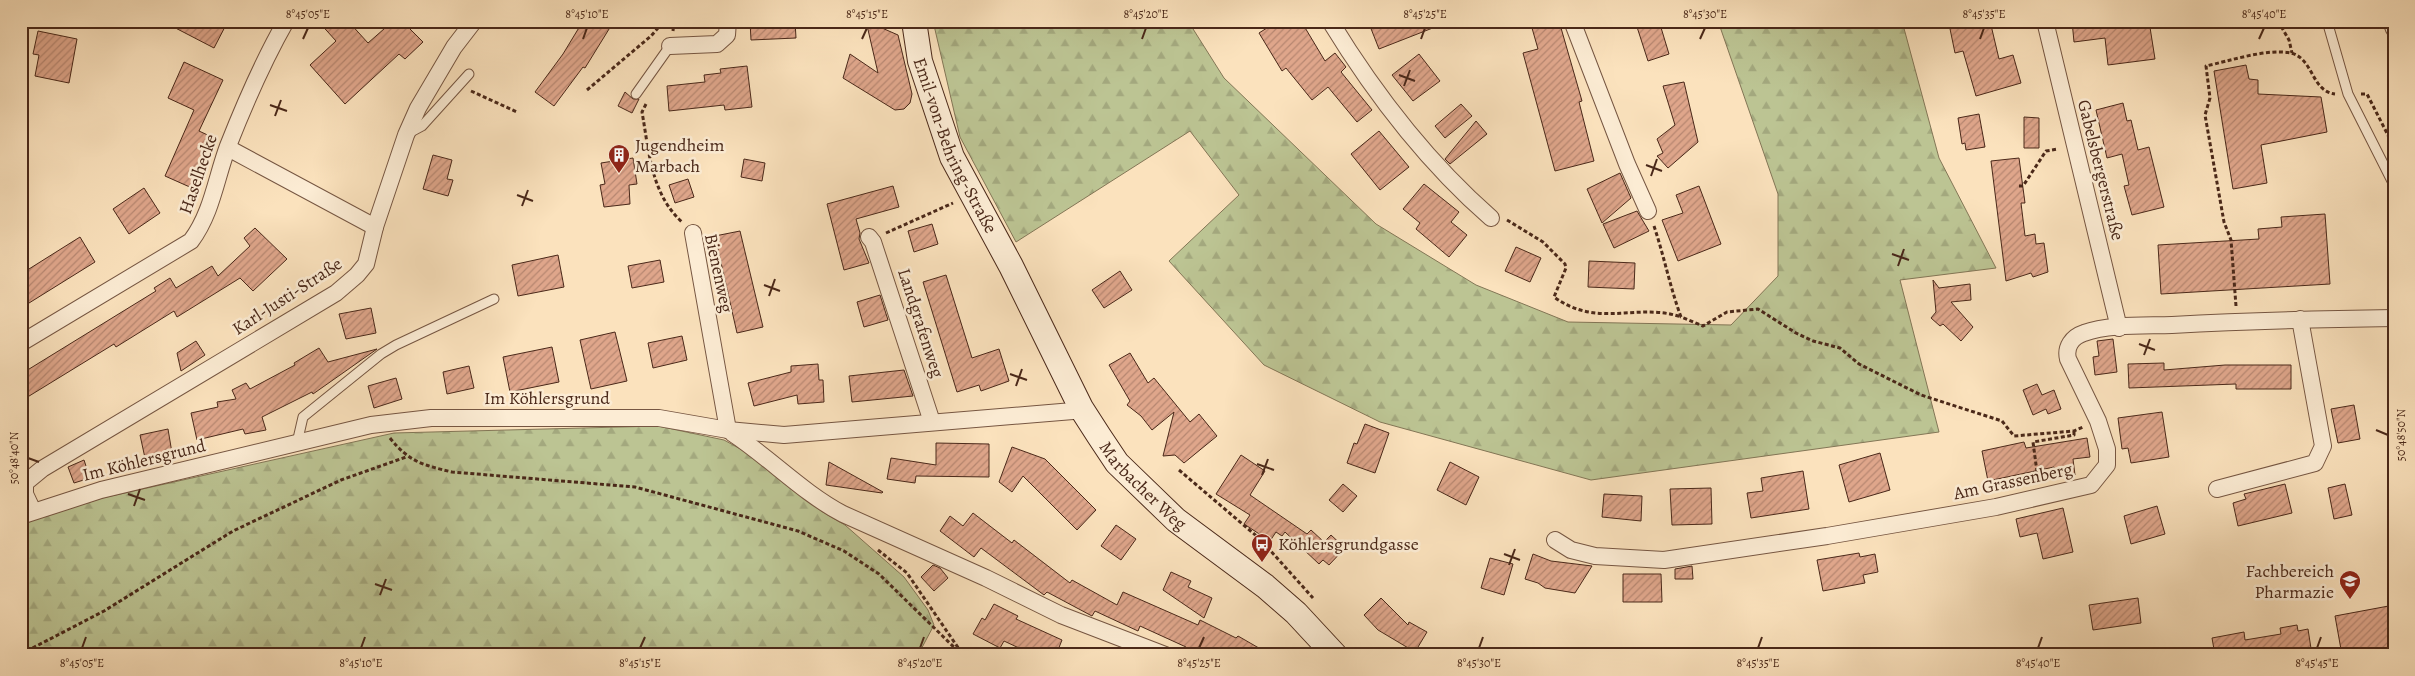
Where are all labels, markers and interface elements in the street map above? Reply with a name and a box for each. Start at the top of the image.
text: 8°45'05"E [286,6,330,22]
text: 8°45'10"E [565,6,609,22]
text: 8°45'15"E [846,6,888,22]
text: 8°45'20"E [1124,6,1168,22]
text: 8°45'25"E [1403,6,1447,22]
text: 8°45'30"E [1683,6,1727,22]
text: 8°45'35"E [1963,6,2005,22]
text: 8°45'40"E [2242,6,2286,22]
street label: Emil-von-Behring-Straße [908,54,1003,237]
street label: Gabelsbergerstraße [2072,97,2130,243]
street label: Haselhecke [173,131,223,217]
place label: Jugendheim Marbach [635,133,724,178]
building icon: Jugendheim Marbach [607,143,631,174]
street label: Bienenweg [699,231,739,315]
street label: Karl-Justi-Straße [227,251,347,341]
street label: Landgrafenweg [892,265,950,381]
street label: Im Köhlersgrund [484,386,610,410]
text: 50°48'50"N [2393,408,2409,461]
text: 50°48'40"N [6,431,22,484]
street label: Im Köhlersgrund [80,433,208,487]
street label: Marbacher Weg [1094,437,1191,536]
street label: Am Grassenberg [1950,457,2075,506]
bus stop icon: Köhlersgrundgasse [1250,532,1274,563]
place label: Köhlersgrundgasse [1278,532,1419,556]
place label: Fachbereich Pharmazie [2246,559,2334,604]
school or university icon: Fachbereich Pharmazie [2338,569,2362,600]
text: 8°45'05"E [60,655,104,671]
text: 8°45'10"E [339,655,383,671]
text: 8°45'15"E [619,655,661,671]
text: 8°45'20"E [898,655,942,671]
text: 8°45'25"E [1177,655,1221,671]
text: 8°45'30"E [1457,655,1501,671]
text: 8°45'35"E [1737,655,1779,671]
text: 8°45'40"E [2016,655,2060,671]
text: 8°45'45"E [2295,655,2339,671]

